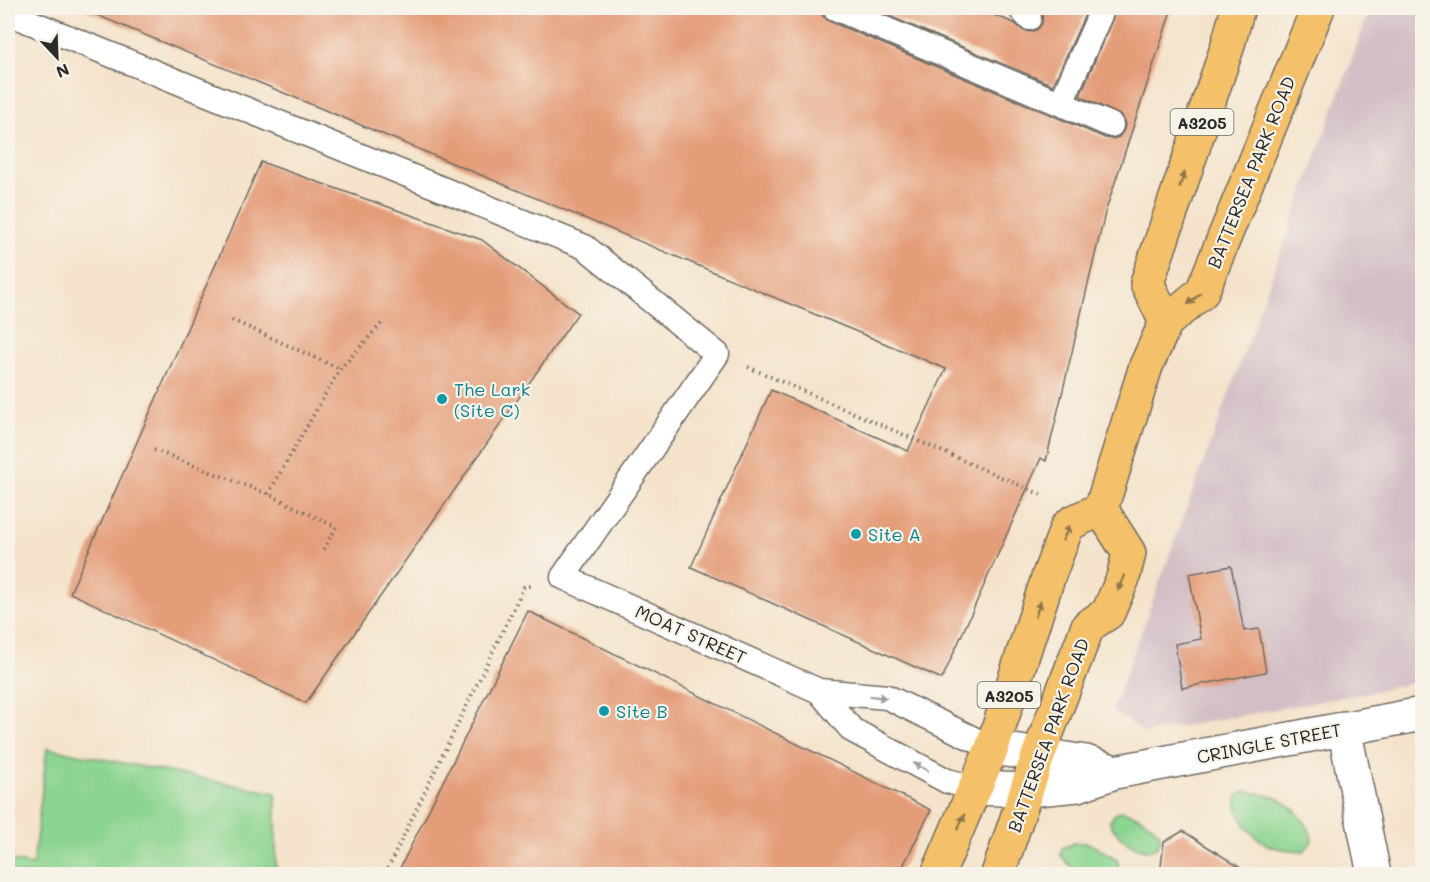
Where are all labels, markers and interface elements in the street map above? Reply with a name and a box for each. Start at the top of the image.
north arrow [27,27,87,87]
text: N [53,59,73,83]
street label: BATTERSEA PARK ROAD [1201,72,1301,272]
road number: A3205 [1170,109,1234,135]
one-way arrow [1178,171,1187,189]
one-way arrow [1186,293,1202,306]
place label: The Lark (Site C) [454,377,530,422]
marker: The Lark (Site C) [435,392,449,406]
place label: Site A [868,522,921,546]
one-way arrow [1061,525,1070,542]
marker: Site A [849,527,863,541]
one-way arrow [1115,574,1125,592]
street label: MOAT STREET [632,599,750,669]
one-way arrow [1034,600,1043,618]
street label: BATTERSEA PARK ROAD [1002,635,1094,835]
road number: A3205 [978,682,1040,708]
one-way arrow [868,692,887,702]
place label: Site B [616,699,668,723]
marker: Site B [597,704,611,718]
street label: CRINGLE STREET [1195,717,1343,769]
one-way arrow [913,762,930,772]
one-way arrow [957,813,966,831]

